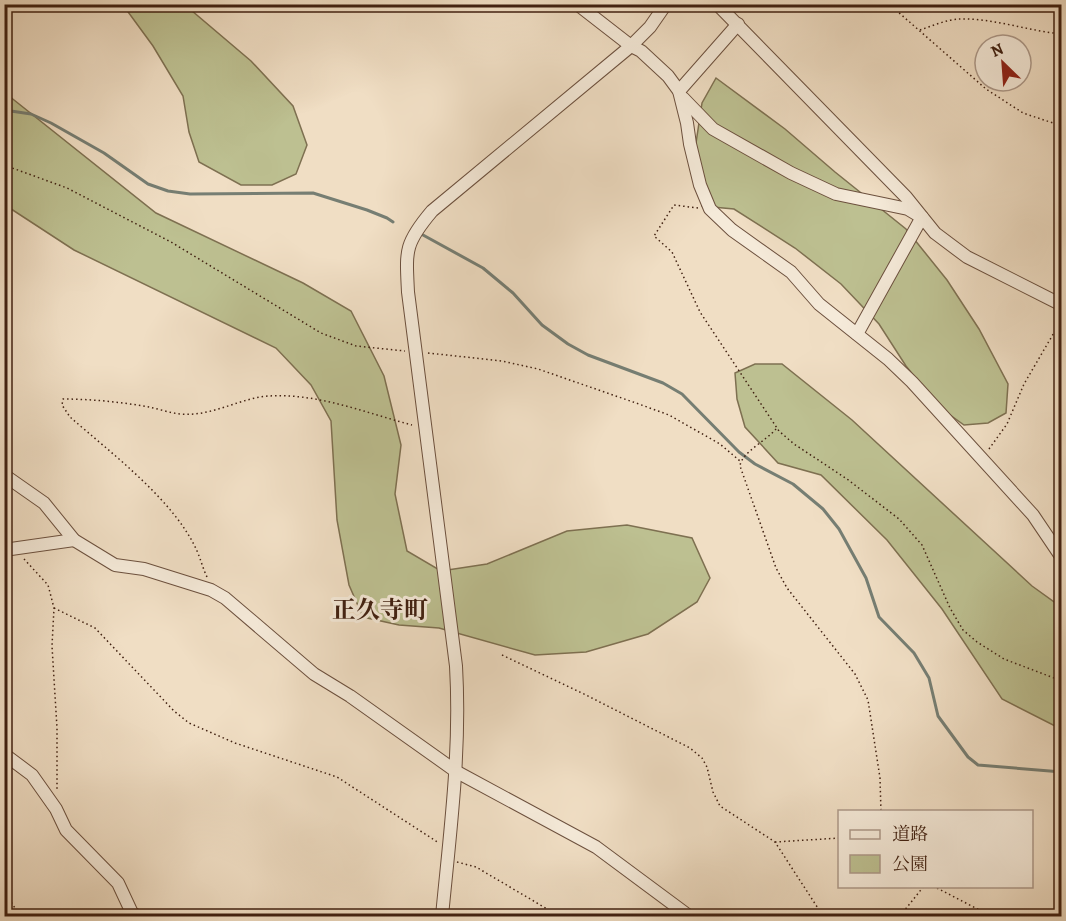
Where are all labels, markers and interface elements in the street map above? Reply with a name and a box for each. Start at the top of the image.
north arrow [973,33,1033,93]
text: N [987,38,1007,63]
district label: 正久寺町 [332,594,428,626]
legend [838,810,1033,888]
text: 道路 [892,822,928,846]
text: 公園 [892,852,928,876]

